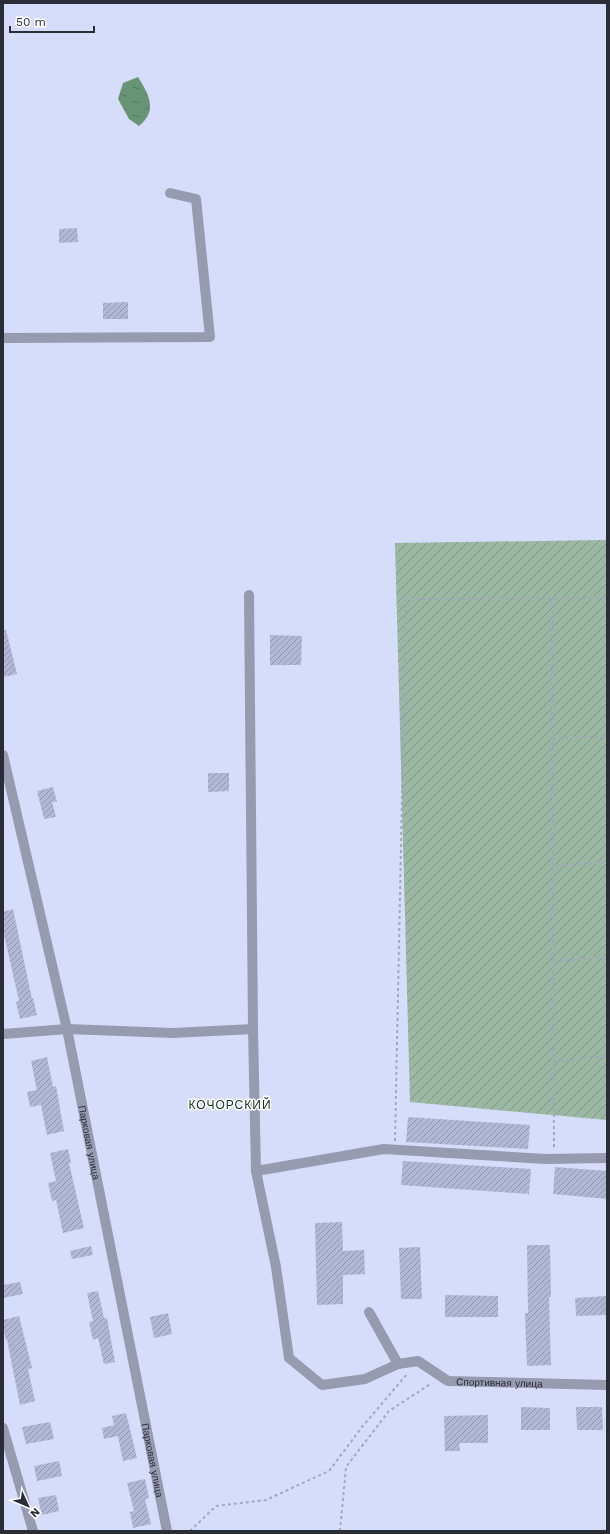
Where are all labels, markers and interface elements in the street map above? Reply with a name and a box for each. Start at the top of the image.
scale bar [10,8,94,34]
text: 50 m [16,15,46,29]
district label: КОЧОРСКИЙ [188,1097,272,1112]
street label: Парковая улица [77,1104,102,1181]
street label: Спортивная улица [456,1376,543,1389]
street label: Парковая улица [140,1422,166,1499]
north arrow [8,1486,48,1526]
text: N [27,1505,42,1520]

